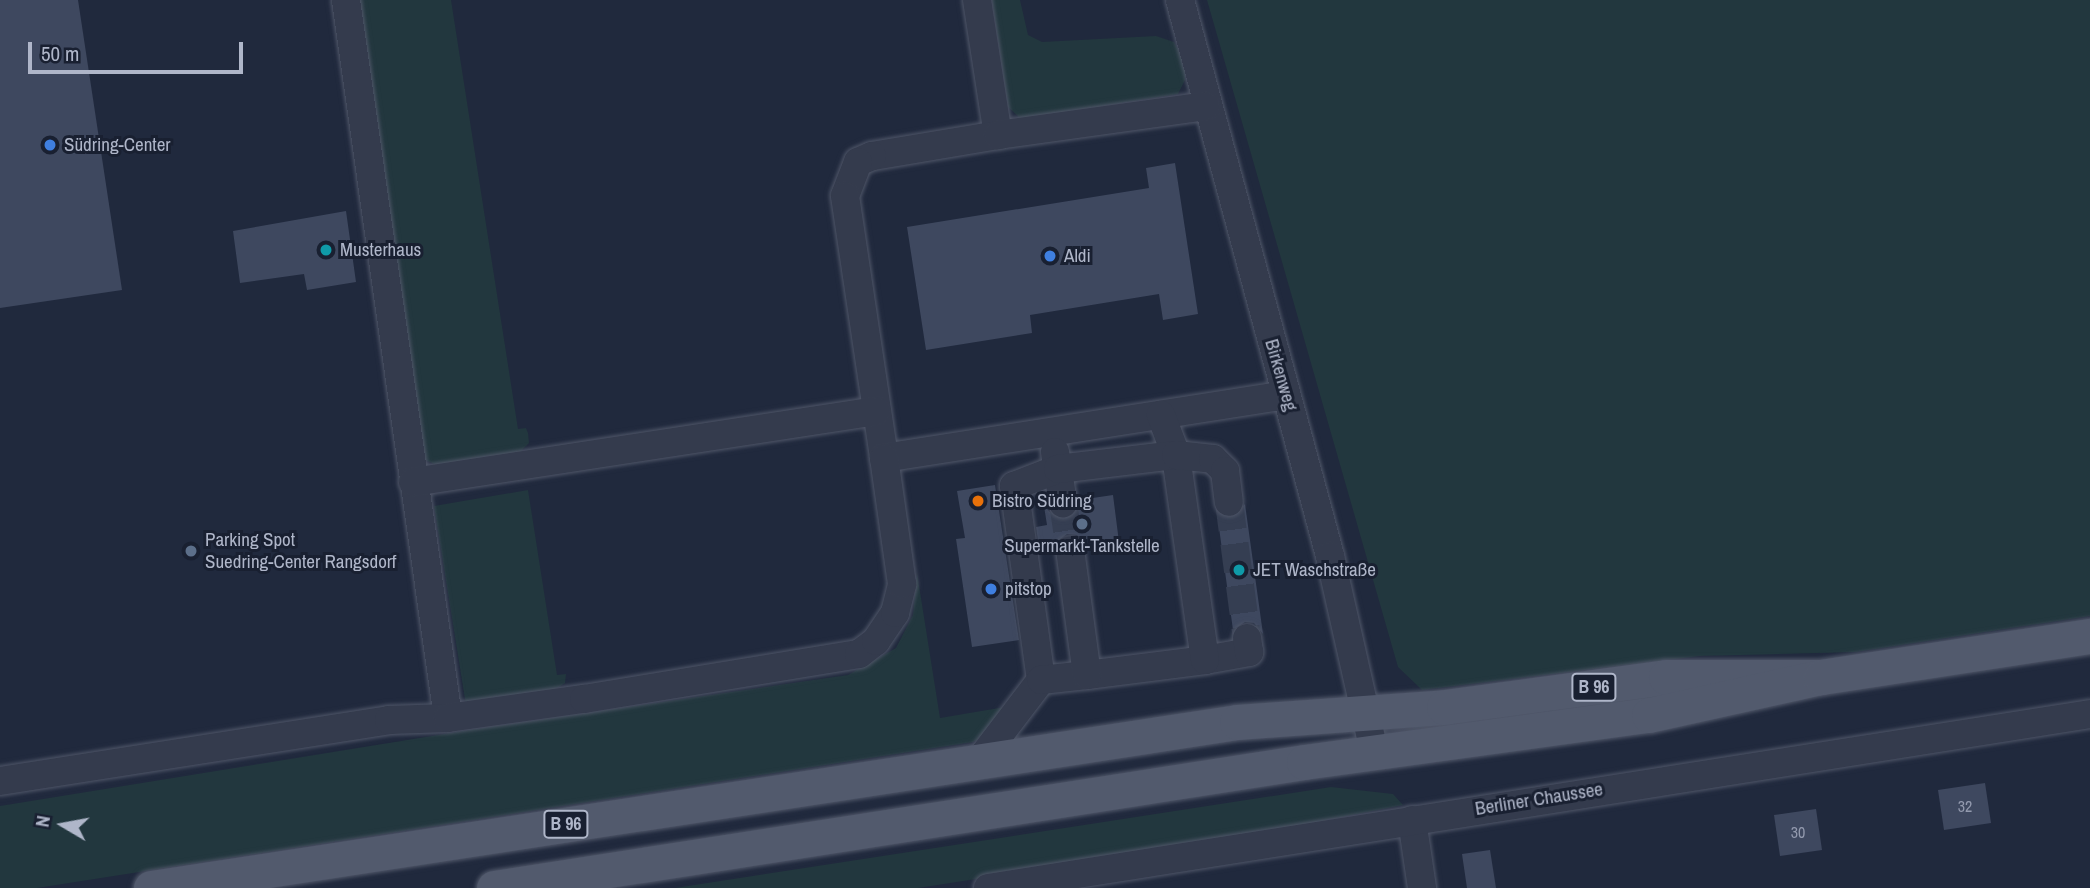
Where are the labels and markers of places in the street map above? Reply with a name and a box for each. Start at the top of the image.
place label: Südring-Center [64,134,171,156]
marker: Südring-Center [42,137,58,153]
place label: Musterhaus [340,239,421,261]
marker: Musterhaus [318,242,334,258]
place label: Aldi [1064,245,1091,267]
marker: Aldi [1042,248,1058,264]
place label: Bistro Südring [992,490,1092,512]
marker: Bistro Südring [970,493,986,509]
marker: Supermarkt-Tankstelle [1074,516,1090,532]
place label: Parking Spot Suedring-Center Rangsdorf [205,529,396,573]
place label: Supermarkt-Tankstelle [1004,535,1160,557]
marker: Parking Spot Suedring-Center Rangsdorf [183,543,199,559]
place label: JET Waschstraße [1253,559,1376,581]
marker: JET Waschstraße [1231,562,1247,578]
place label: pitstop [1005,578,1052,600]
marker: pitstop [983,581,999,597]

